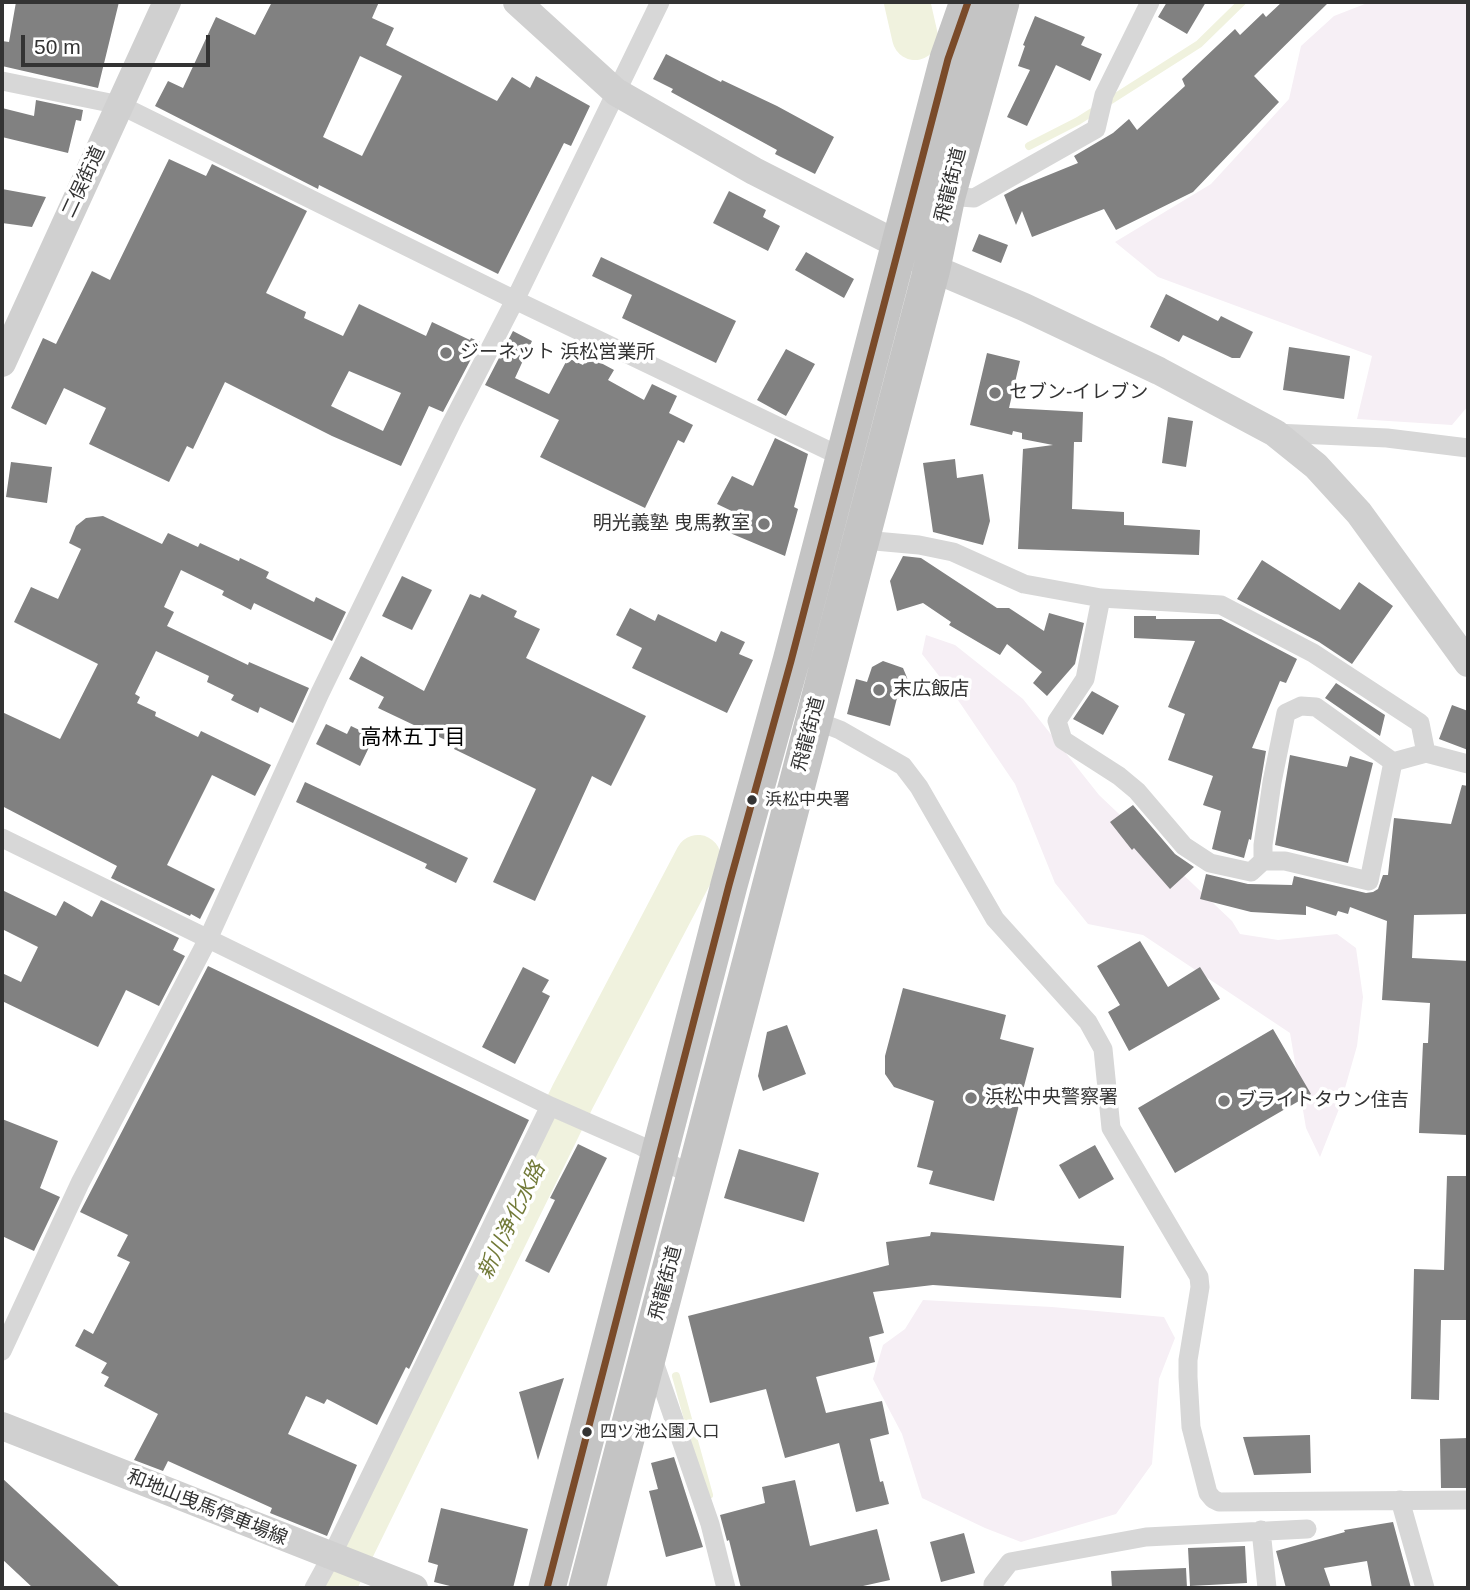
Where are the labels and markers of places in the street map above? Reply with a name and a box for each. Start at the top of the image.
place label: ジーネット 浜松営業所 [460,342,655,364]
marker: ジーネット 浜松営業所 [438,345,454,361]
place label: セブン-イレブン [1009,382,1148,404]
marker: セブン-イレブン [987,385,1003,401]
place label: 明光義塾 曳馬教室 [593,513,750,535]
marker: 明光義塾 曳馬教室 [756,516,772,532]
place label: 末広飯店 [893,679,969,701]
marker: 末広飯店 [871,682,887,698]
place label: 浜松中央署 [765,790,850,810]
marker: 浜松中央署 [745,793,759,807]
place label: 浜松中央警察署 [985,1087,1118,1109]
marker: 浜松中央警察署 [963,1090,979,1106]
place label: ブライトタウン住吉 [1238,1090,1409,1112]
marker: ブライトタウン住吉 [1216,1093,1232,1109]
place label: 四ツ池公園入口 [600,1422,719,1442]
marker: 四ツ池公園入口 [580,1425,594,1439]

